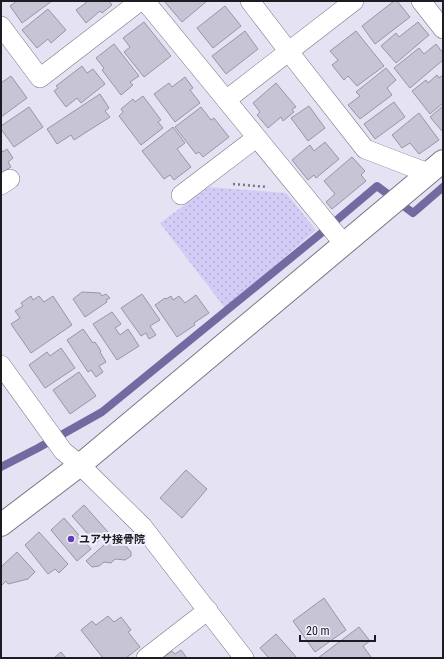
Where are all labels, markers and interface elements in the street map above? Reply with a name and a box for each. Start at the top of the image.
place label: ユアサ接骨院 [79,533,145,546]
marker: ユアサ接骨院 [66,534,76,544]
scale bar [300,617,375,643]
text: 20 m [306,624,330,638]

